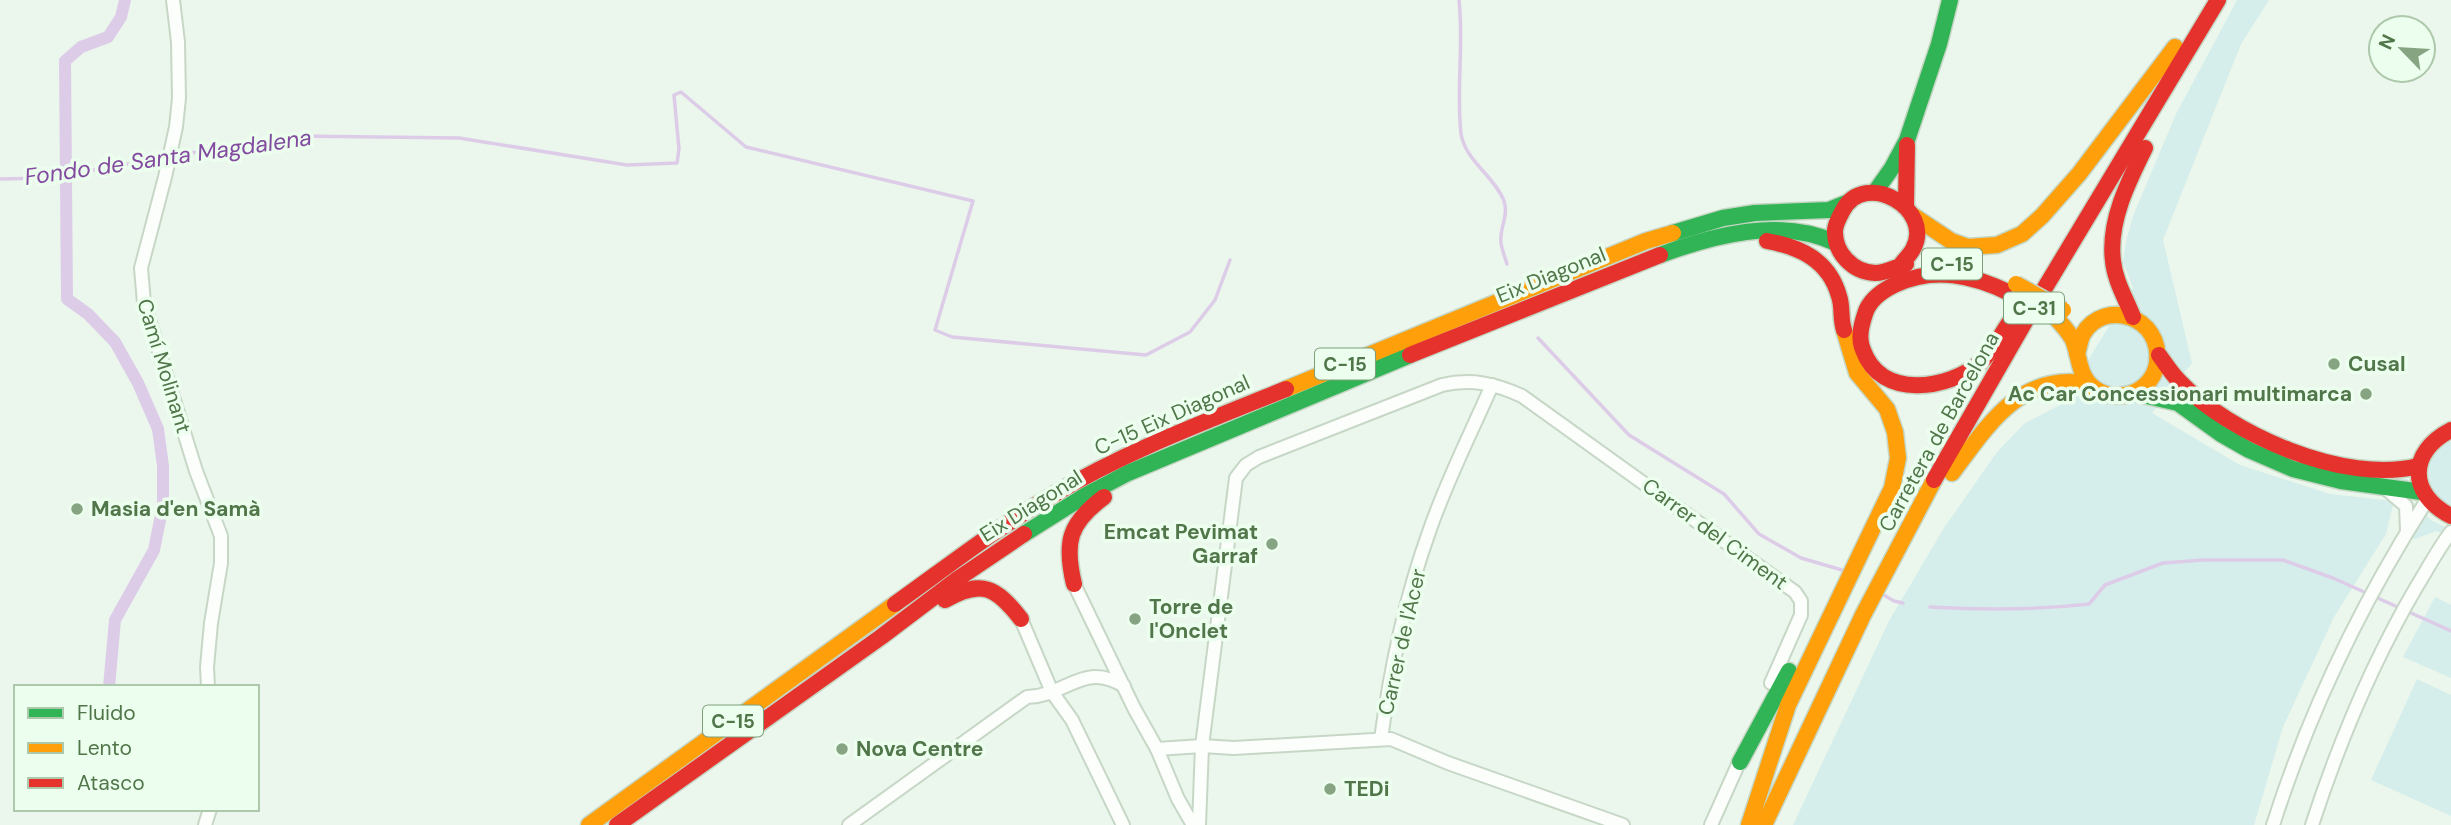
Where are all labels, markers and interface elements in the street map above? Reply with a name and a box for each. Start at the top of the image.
north arrow [2367,14,2437,84]
text: N [2373,30,2401,54]
water label: Fondo de Santa Magdalena [22,122,314,192]
street label: Eix Diagonal [1492,240,1610,310]
road number: C-15 [1922,248,1982,280]
road number: C-31 [2004,292,2064,324]
street label: Camí Molinant [130,295,198,437]
street label: Carretera de Barcelona [1872,327,2006,537]
road number: C-15 [1315,348,1375,380]
place label: Cusal [2348,350,2406,378]
marker: Cusal [2326,356,2342,372]
street label: C-15 Eix Diagonal [1090,368,1254,462]
place label: Ac Car Concessionari multimarca [2008,380,2352,408]
marker: Ac Car Concessionari multimarca [2358,386,2374,402]
street label: Eix Diagonal [975,463,1087,549]
street label: Carrer del Ciment [1637,472,1793,596]
place label: Masia d'en Samà [91,495,260,523]
marker: Masia d'en Samà [69,501,85,517]
place label: Emcat Pevimat Garraf [1104,518,1258,570]
marker: Emcat Pevimat Garraf [1264,536,1280,552]
street label: Carrer de l'Acer [1372,566,1432,718]
place label: Torre de l'Onclet [1149,593,1233,645]
marker: Torre de l'Onclet [1127,611,1143,627]
legend [14,685,259,811]
text: Fluido [77,699,136,727]
road number: C-15 [703,706,763,736]
text: Lento [77,734,132,762]
place label: Nova Centre [856,735,983,763]
marker: Nova Centre [834,741,850,757]
text: Atasco [77,769,145,797]
place label: TEDi [1344,775,1389,803]
marker: TEDi [1322,781,1338,797]

